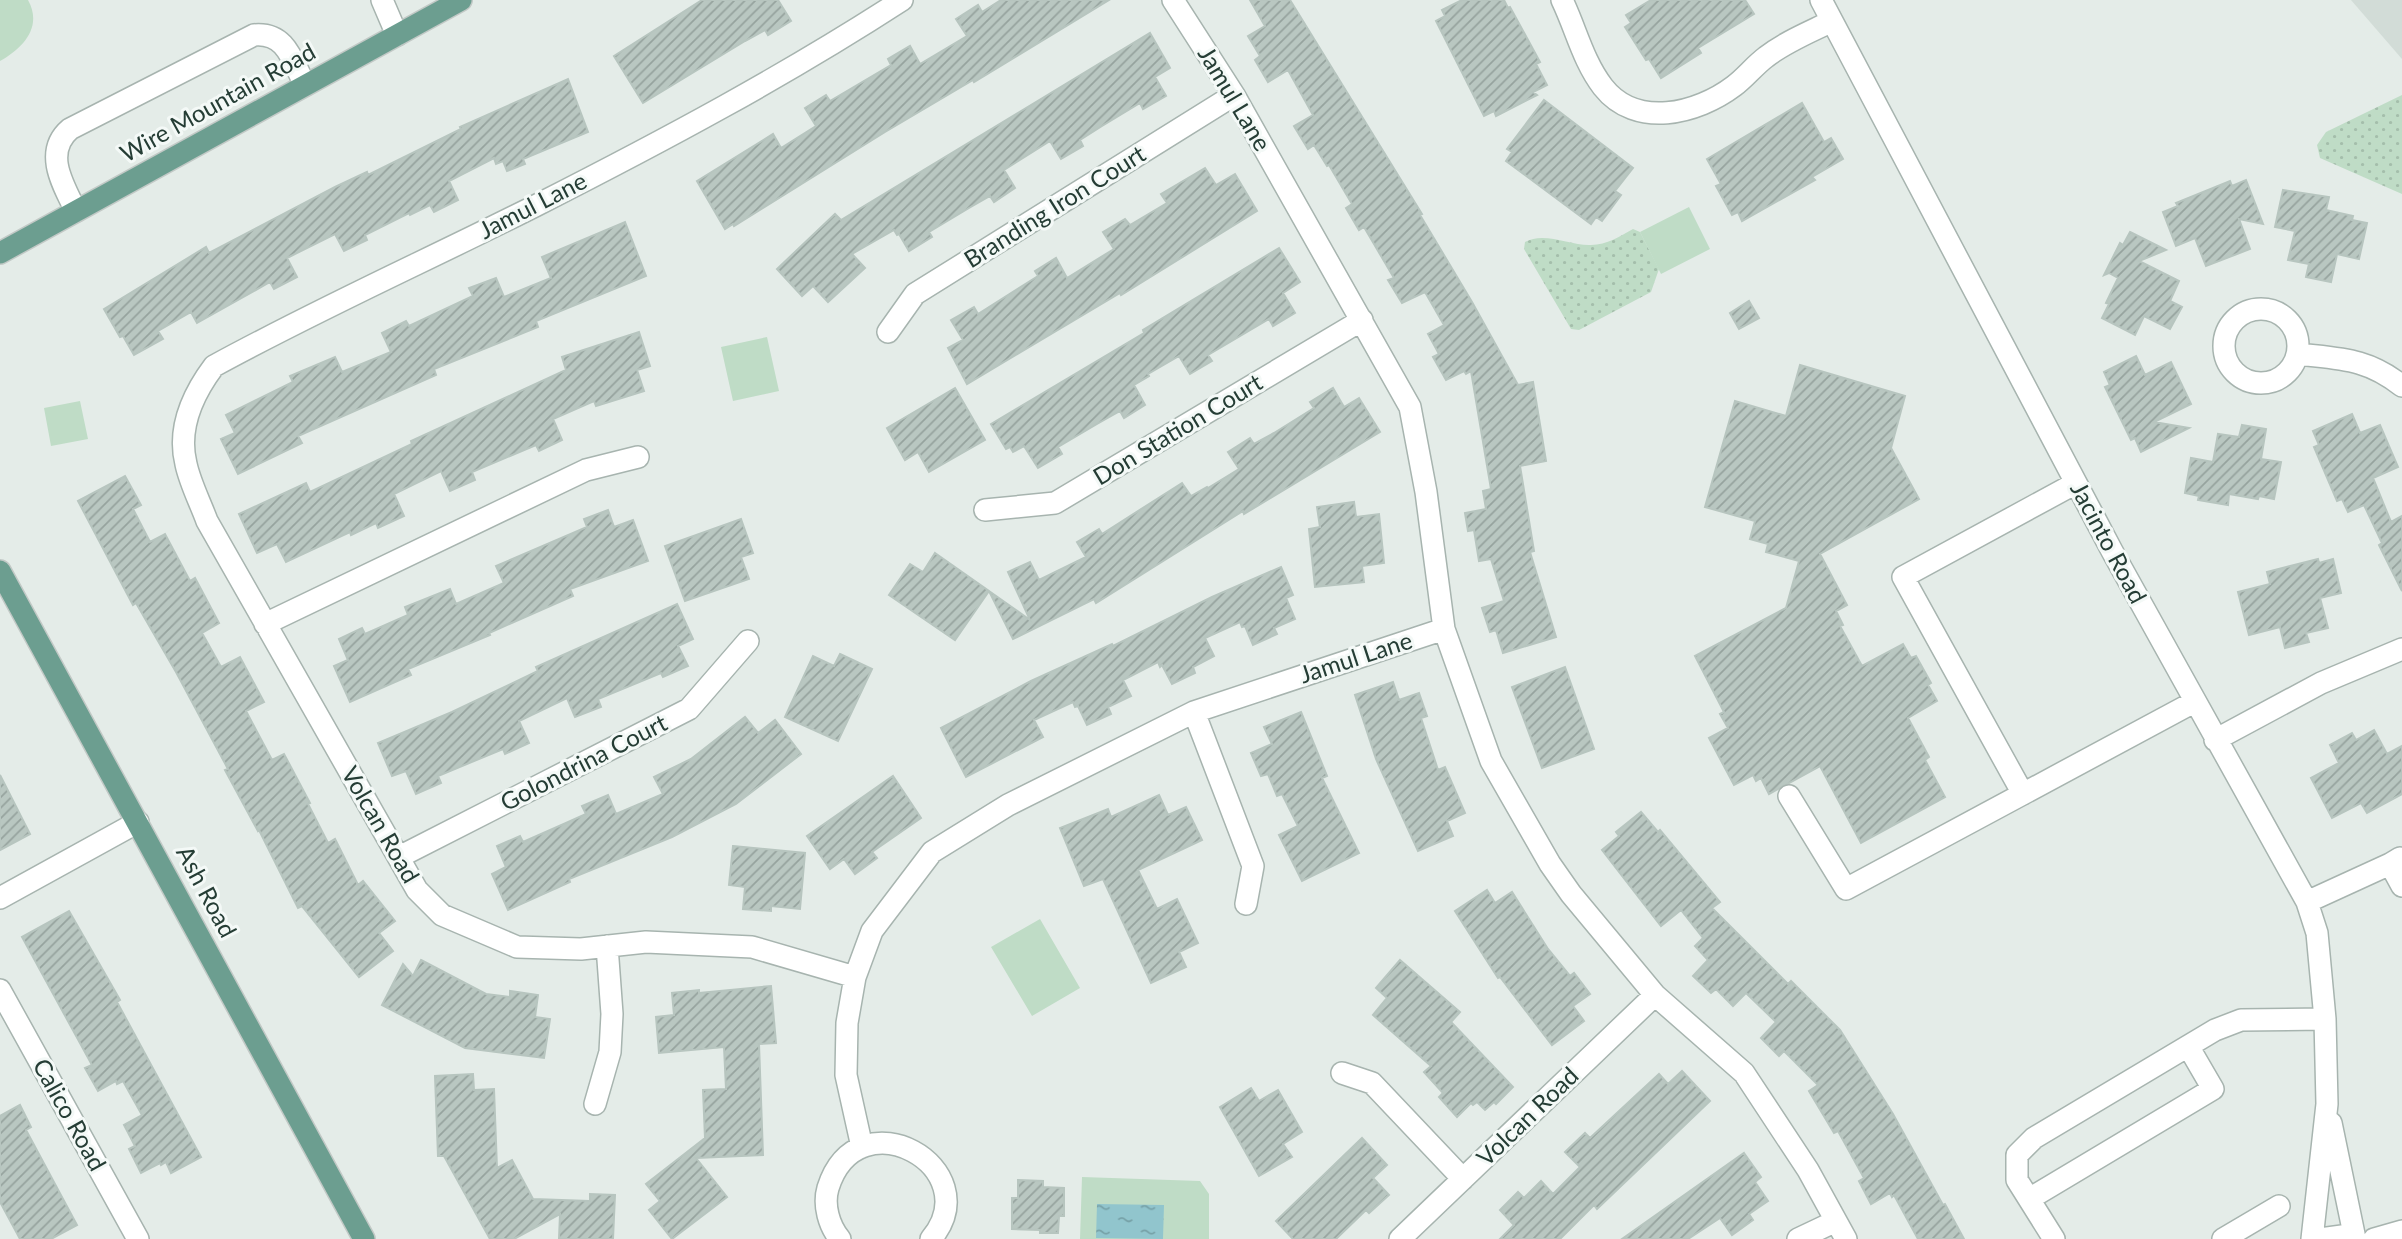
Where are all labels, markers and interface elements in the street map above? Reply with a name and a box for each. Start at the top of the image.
street label: Wire Mountain Road [115,36,320,167]
street label: Jamul Lane [1193,41,1278,156]
street label: Branding Iron Court [958,138,1151,273]
street label: Jamul Lane [474,165,591,244]
street label: Don Station Court [1087,367,1267,491]
street label: Jacinto Road [2065,477,2153,608]
street label: Jamul Lane [1295,625,1416,688]
street label: Golondrina Court [495,707,672,816]
street label: Volcan Road [336,761,426,888]
street label: Ash Road [171,841,243,942]
street label: Calico Road [28,1053,113,1175]
street label: Volcan Road [1470,1060,1584,1171]

